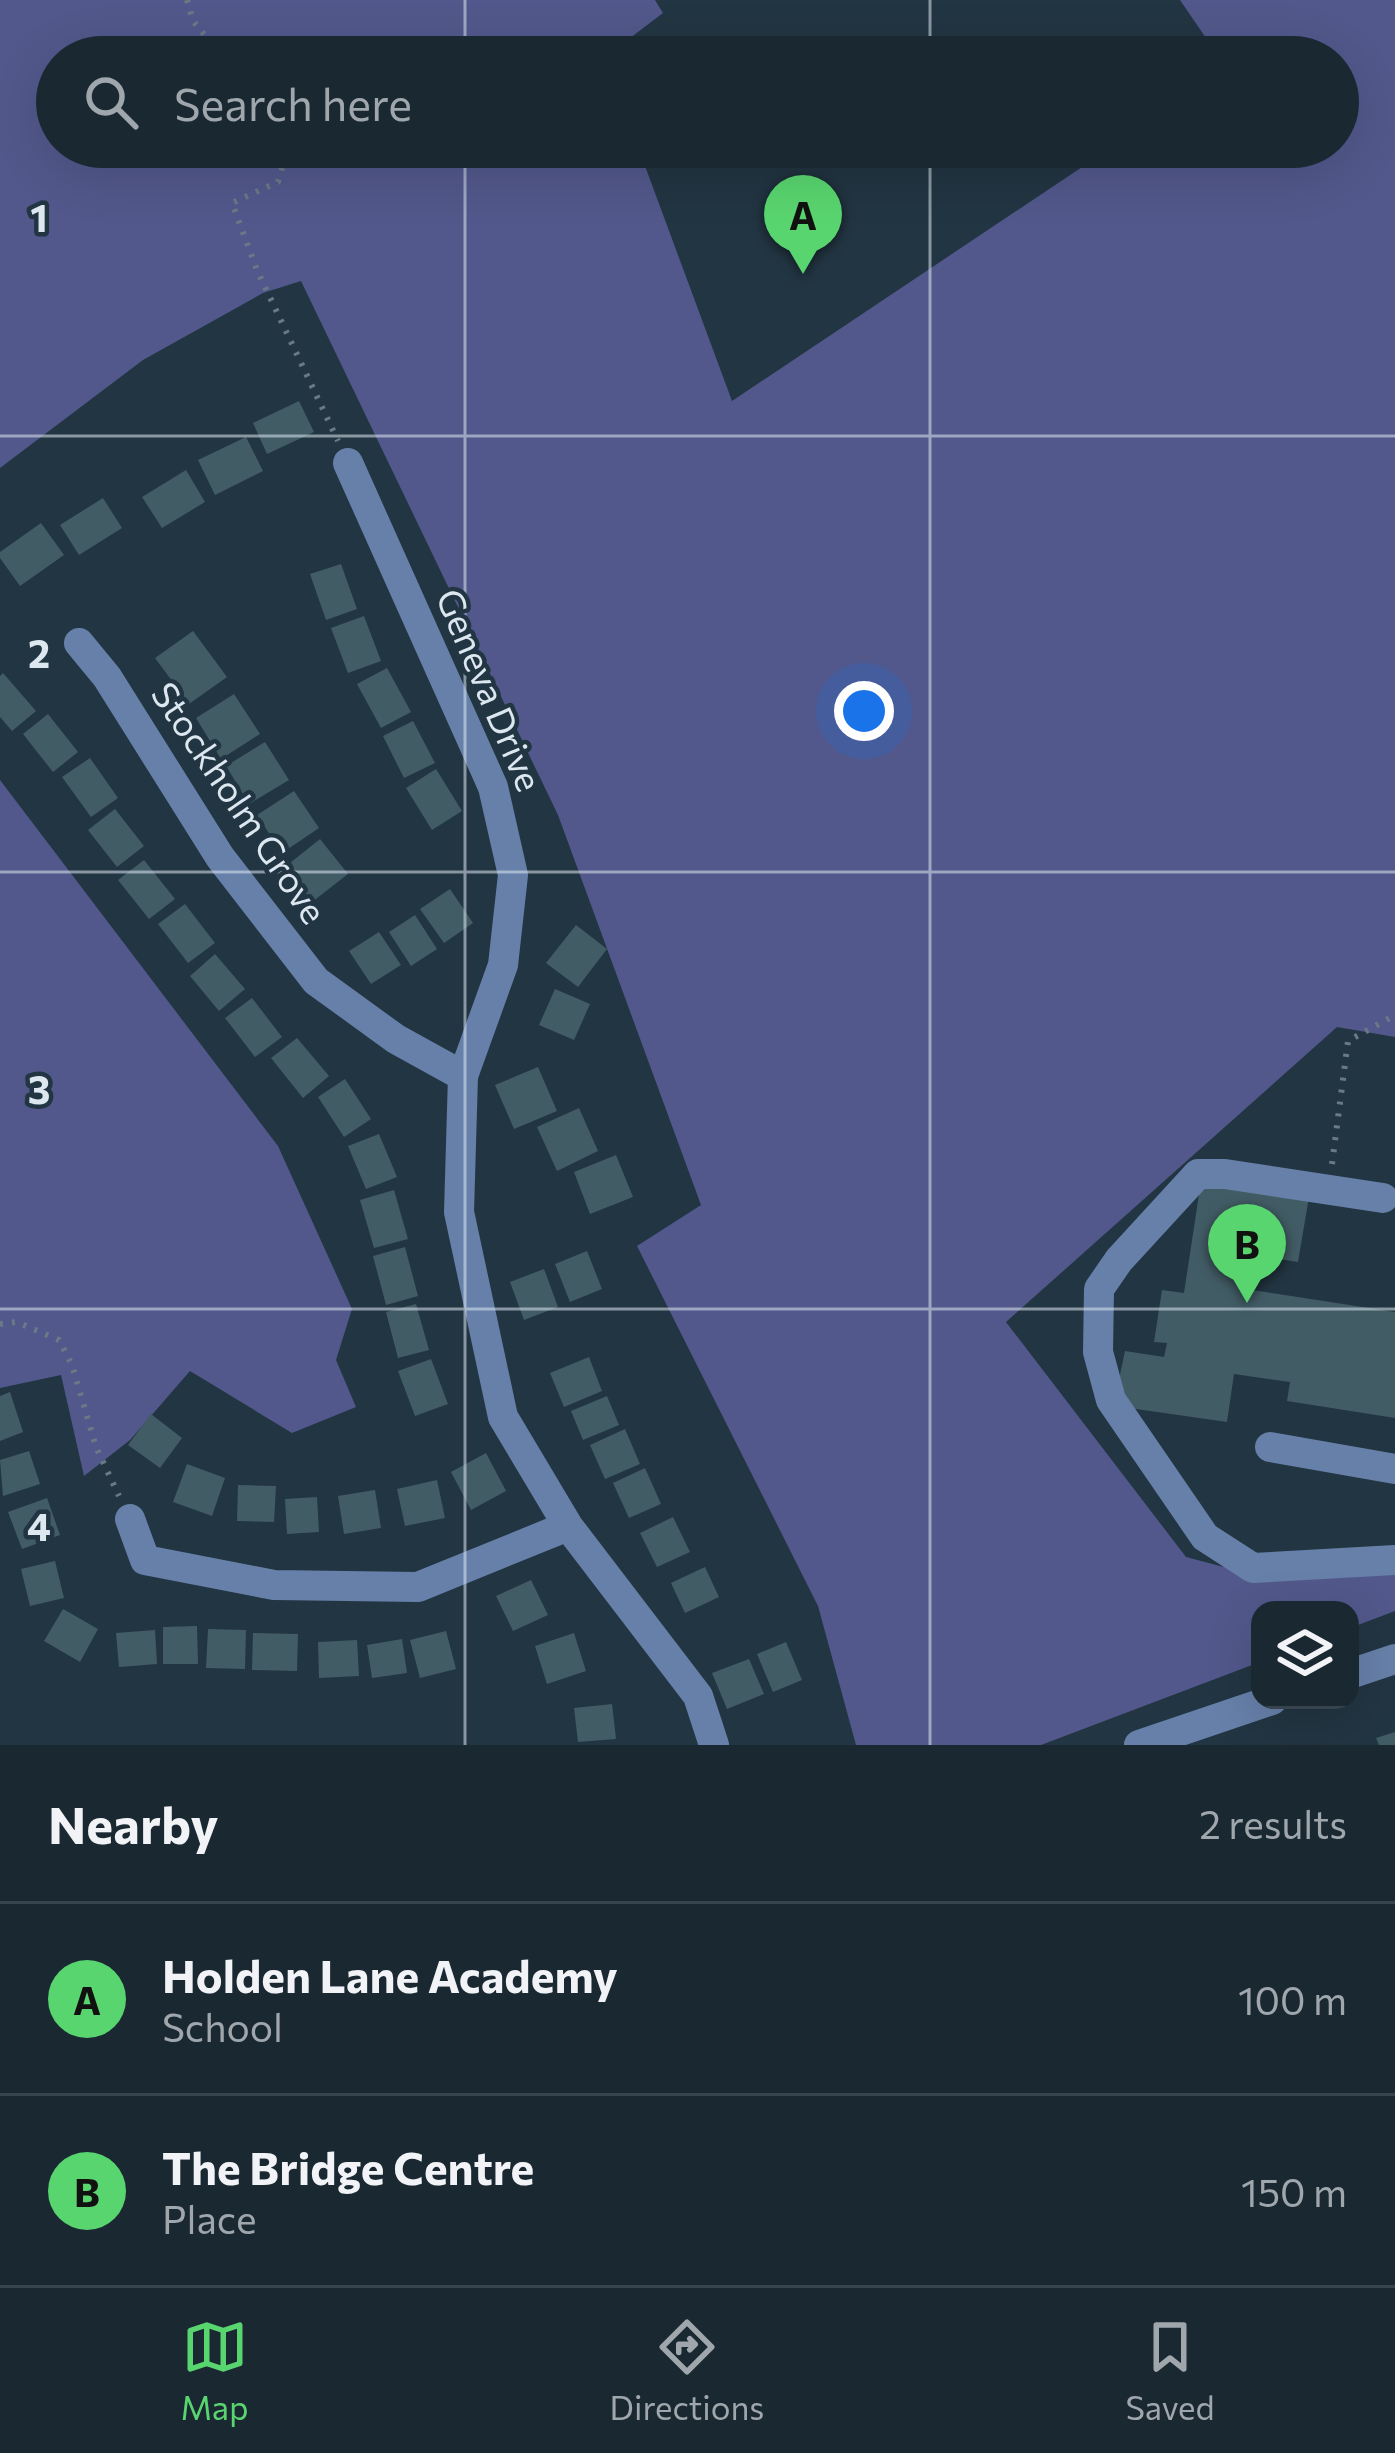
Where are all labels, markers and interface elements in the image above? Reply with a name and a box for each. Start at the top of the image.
search box [36,36,1359,168]
icon: search [78,69,144,135]
text: Search here [174,75,412,130]
pin: A [764,175,842,274]
text: 1 [30,192,48,240]
street label: Geneva Drive [429,582,553,797]
text: 2 [28,628,50,676]
street label: Stockholm Grove [144,673,338,931]
your location [834,681,894,741]
text: 3 [28,1064,50,1112]
pin: B [1208,1204,1286,1303]
text: 4 [27,1501,51,1549]
map controls [1251,1601,1359,1709]
button: layers [1251,1601,1359,1709]
text: Nearby [48,1792,218,1855]
text: 2 results [1199,1799,1347,1847]
text: Holden Lane Academy [162,1947,618,2002]
text: A [73,1975,101,2023]
text: 100 m [1238,1975,1347,2023]
text: School [162,2002,283,2050]
text: The Bridge Centre [162,2139,534,2194]
text: B [74,2167,100,2215]
text: 150 m [1241,2167,1347,2215]
text: Place [162,2194,257,2242]
tab: Map [181,2314,249,2427]
tab: Directions [610,2314,764,2427]
tab: Saved [1125,2314,1214,2427]

